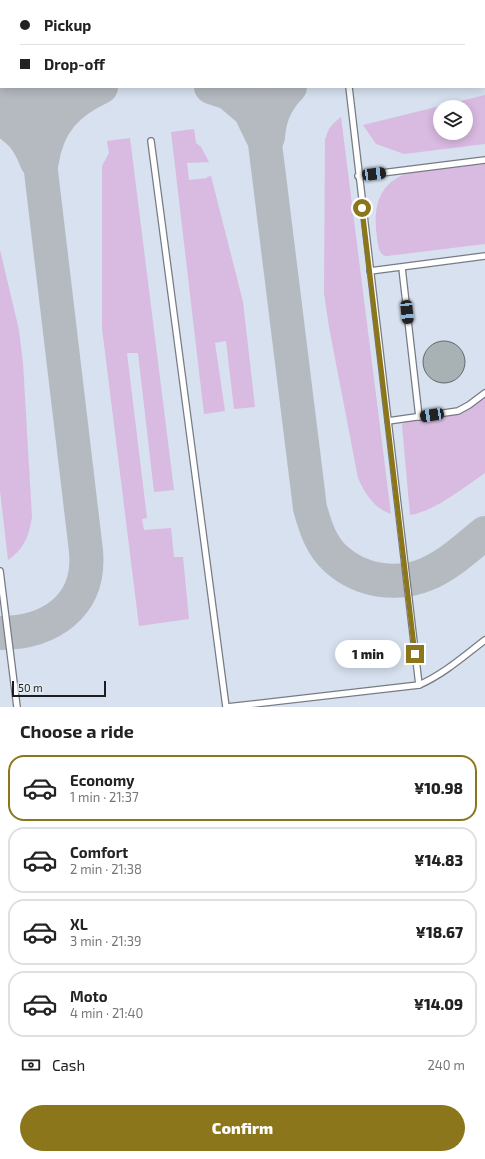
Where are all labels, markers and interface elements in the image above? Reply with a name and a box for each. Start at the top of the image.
text: Pickup [44,16,91,34]
text: Drop-off [44,55,105,73]
map controls [433,100,473,140]
button: layers [433,100,473,140]
car [361,167,387,181]
route start [353,199,371,217]
car [400,299,414,325]
car [419,407,445,423]
callout: 1 min [335,640,401,668]
route end [406,645,424,663]
text: 1 min [352,646,384,662]
scale bar [12,679,106,698]
text: 50 m [18,681,43,694]
text: Choose a ride [20,720,134,742]
icon: car [22,770,58,806]
text: Economy [70,771,135,789]
text: ¥10.98 [414,779,463,797]
text: 1 min · 21:37 [70,789,139,805]
icon: car [22,842,58,878]
text: Comfort [70,843,128,861]
text: ¥14.83 [414,851,463,869]
text: 2 min · 21:38 [70,861,142,877]
icon: car [22,914,58,950]
text: XL [70,915,88,933]
text: ¥18.67 [416,923,463,941]
text: 3 min · 21:39 [70,933,141,949]
icon: car [22,986,58,1022]
text: Moto [70,987,108,1005]
text: ¥14.09 [414,995,463,1013]
text: 4 min · 21:40 [70,1005,143,1021]
icon: cash [20,1054,42,1076]
text: Cash [52,1056,85,1074]
text: 240 m [428,1057,465,1073]
button: Confirm [20,1105,465,1151]

